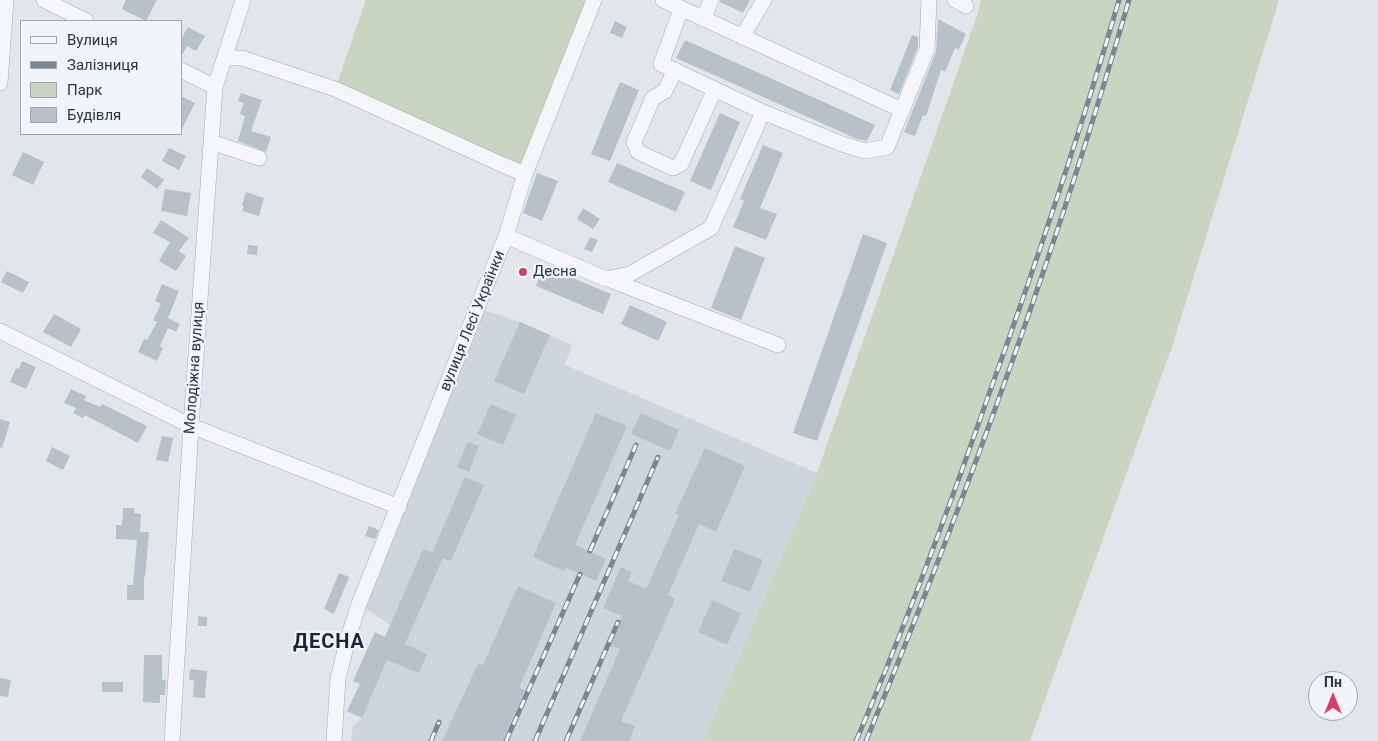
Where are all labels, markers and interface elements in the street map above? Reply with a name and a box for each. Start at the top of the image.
legend [20,20,182,135]
text: Вулиця [67,31,118,49]
text: Залізниця [67,56,139,74]
text: Парк [67,81,102,99]
text: Будівля [67,106,121,124]
street label: вулиця Лесі Українки [437,248,509,394]
place label: Десна [533,263,577,281]
marker: Десна [517,266,529,278]
street label: Молодіжна вулиця [181,301,209,435]
district label: ДЕСНА [292,631,366,655]
north arrow [1308,671,1358,721]
text: Пн [1324,674,1342,690]

